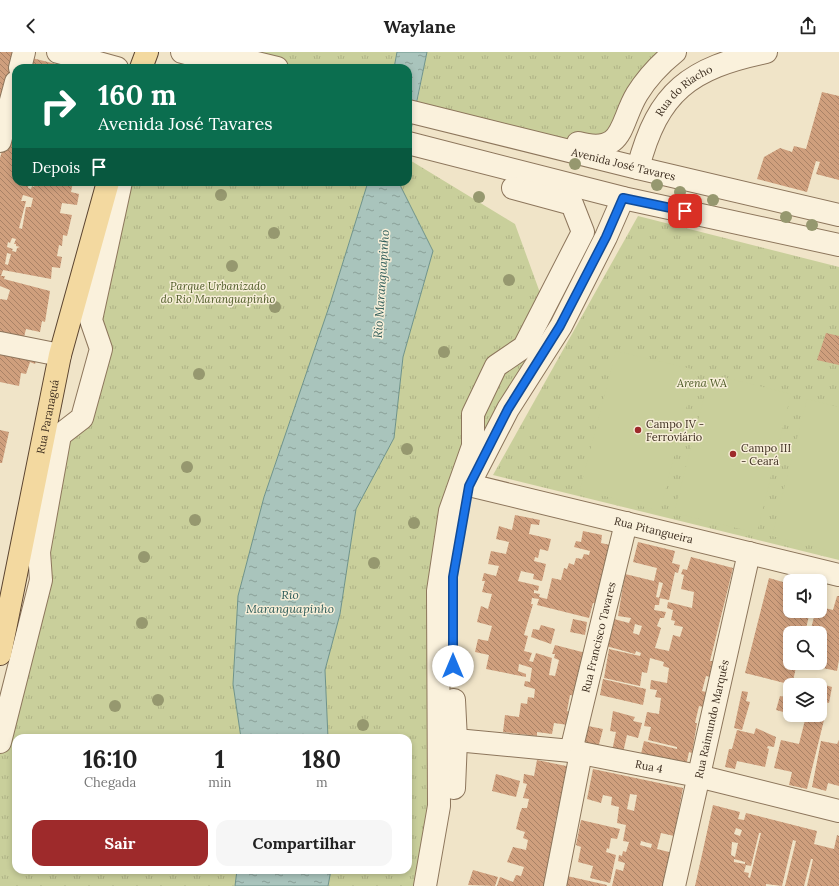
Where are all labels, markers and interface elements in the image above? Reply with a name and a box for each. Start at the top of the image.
icon: back [20,15,42,37]
text: Waylane [383,15,456,38]
icon: share [797,15,819,37]
street label: Rua do Riacho [652,62,715,119]
text: 160 m [98,77,176,113]
icon: right [32,80,84,132]
text: Avenida José Tavares [98,112,273,135]
street label: Avenida José Tavares [569,145,677,184]
icon: arrive [88,156,110,178]
text: Depois [32,158,80,177]
pin [668,194,702,228]
icon: arrive [674,200,696,222]
water label: Rio Maranguapinho [370,229,392,339]
park label: Parque Urbanizado do Rio Maranguapinho [161,279,275,306]
park label: Arena WA [676,376,727,390]
street label: Rua Paranaguá [33,378,62,455]
place label: Campo IV - Ferroviário [646,417,704,444]
marker: Campo IV - Ferroviário [633,425,643,435]
place label: Campo III - Ceará [741,441,791,468]
marker: Campo III - Ceará [728,449,738,459]
street label: Rua Pitangueira [613,514,695,546]
map controls [783,574,827,722]
button: sound [783,574,827,618]
street label: Rua Francisco Tavares [578,580,619,694]
water label: Rio Maranguapinho [246,587,334,616]
button: search [783,626,827,670]
position arrow [432,645,474,687]
street label: Rua Raimundo Marquês [691,658,732,780]
button: layers [783,678,827,722]
text: 16:10 [83,744,137,775]
text: 1 [215,744,225,775]
text: 180 [302,744,341,775]
street label: Rua 4 [634,757,664,776]
text: Chegada [84,774,136,791]
text: min [208,774,231,791]
text: m [316,774,328,791]
button: Sair [32,820,208,866]
button: Compartilhar [216,820,392,866]

